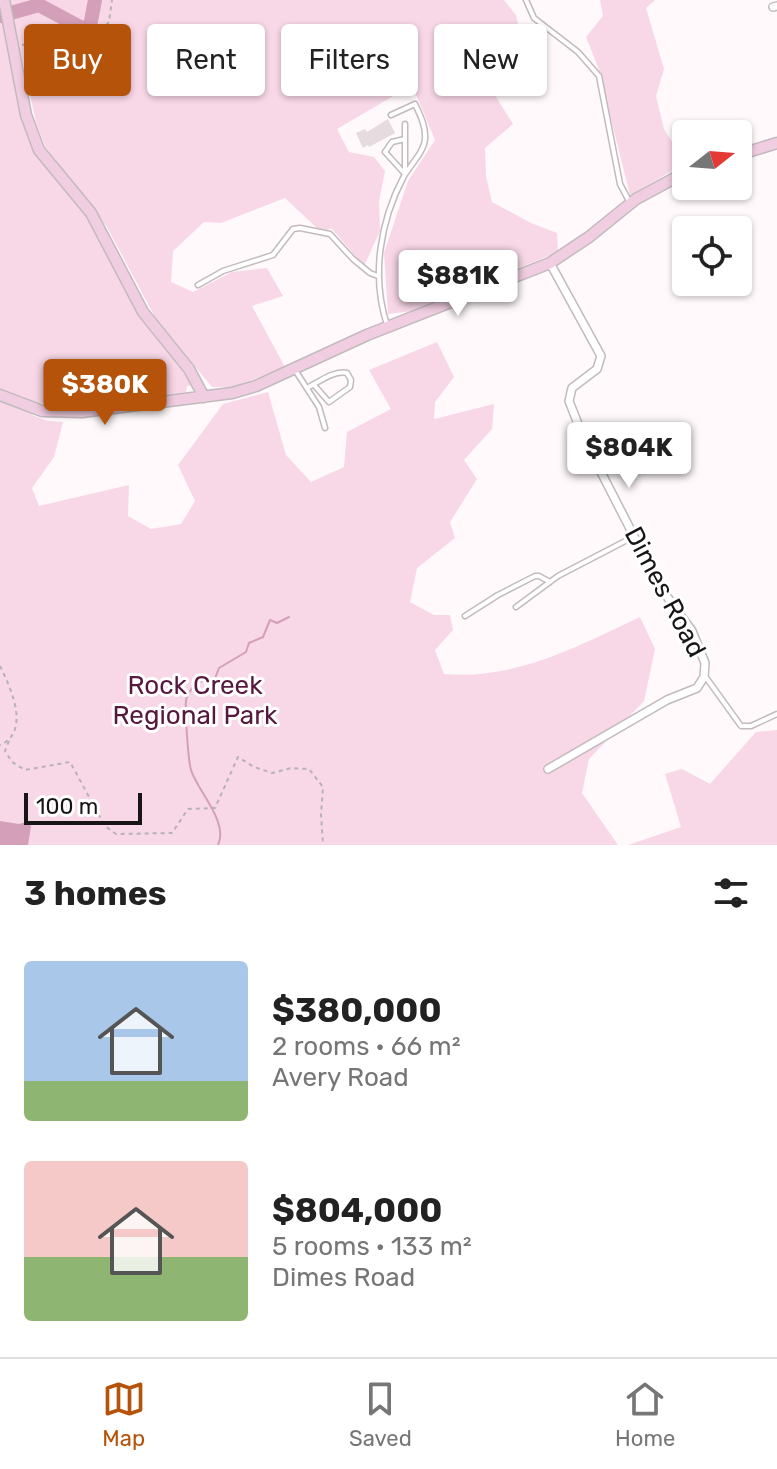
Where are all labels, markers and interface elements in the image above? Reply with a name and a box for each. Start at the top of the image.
chip: Buy [24,24,131,96]
chip: Rent [147,24,265,96]
chip: Filters [281,24,418,96]
chip: New [434,24,547,96]
north arrow [672,120,752,200]
map controls [672,120,752,296]
button: locate [672,216,752,296]
pin: $881K [402,250,514,318]
text: $881K [417,260,499,291]
pin: $380K [49,359,161,427]
text: $380K [61,369,149,400]
pin: $804K [573,422,685,490]
text: $804K [585,432,673,463]
street label: Dimes Road [618,522,712,662]
park label: Rock Creek Regional Park [112,670,278,731]
scale bar [24,789,142,825]
text: 100 m [36,793,98,820]
icon: filters [709,871,753,915]
text: 3 homes [24,873,167,914]
text: $380,000 [272,990,442,1031]
icon: home [88,993,184,1089]
text: 2 rooms · 66 m² [272,1031,461,1062]
text: Avery Road [272,1062,409,1093]
text: $804,000 [272,1190,442,1231]
icon: home [88,1193,184,1289]
text: 5 rooms · 133 m² [272,1231,472,1262]
text: Dimes Road [272,1262,415,1293]
tab: Map [102,1377,146,1452]
tab: Saved [349,1377,412,1452]
tab: Home [615,1377,675,1452]

